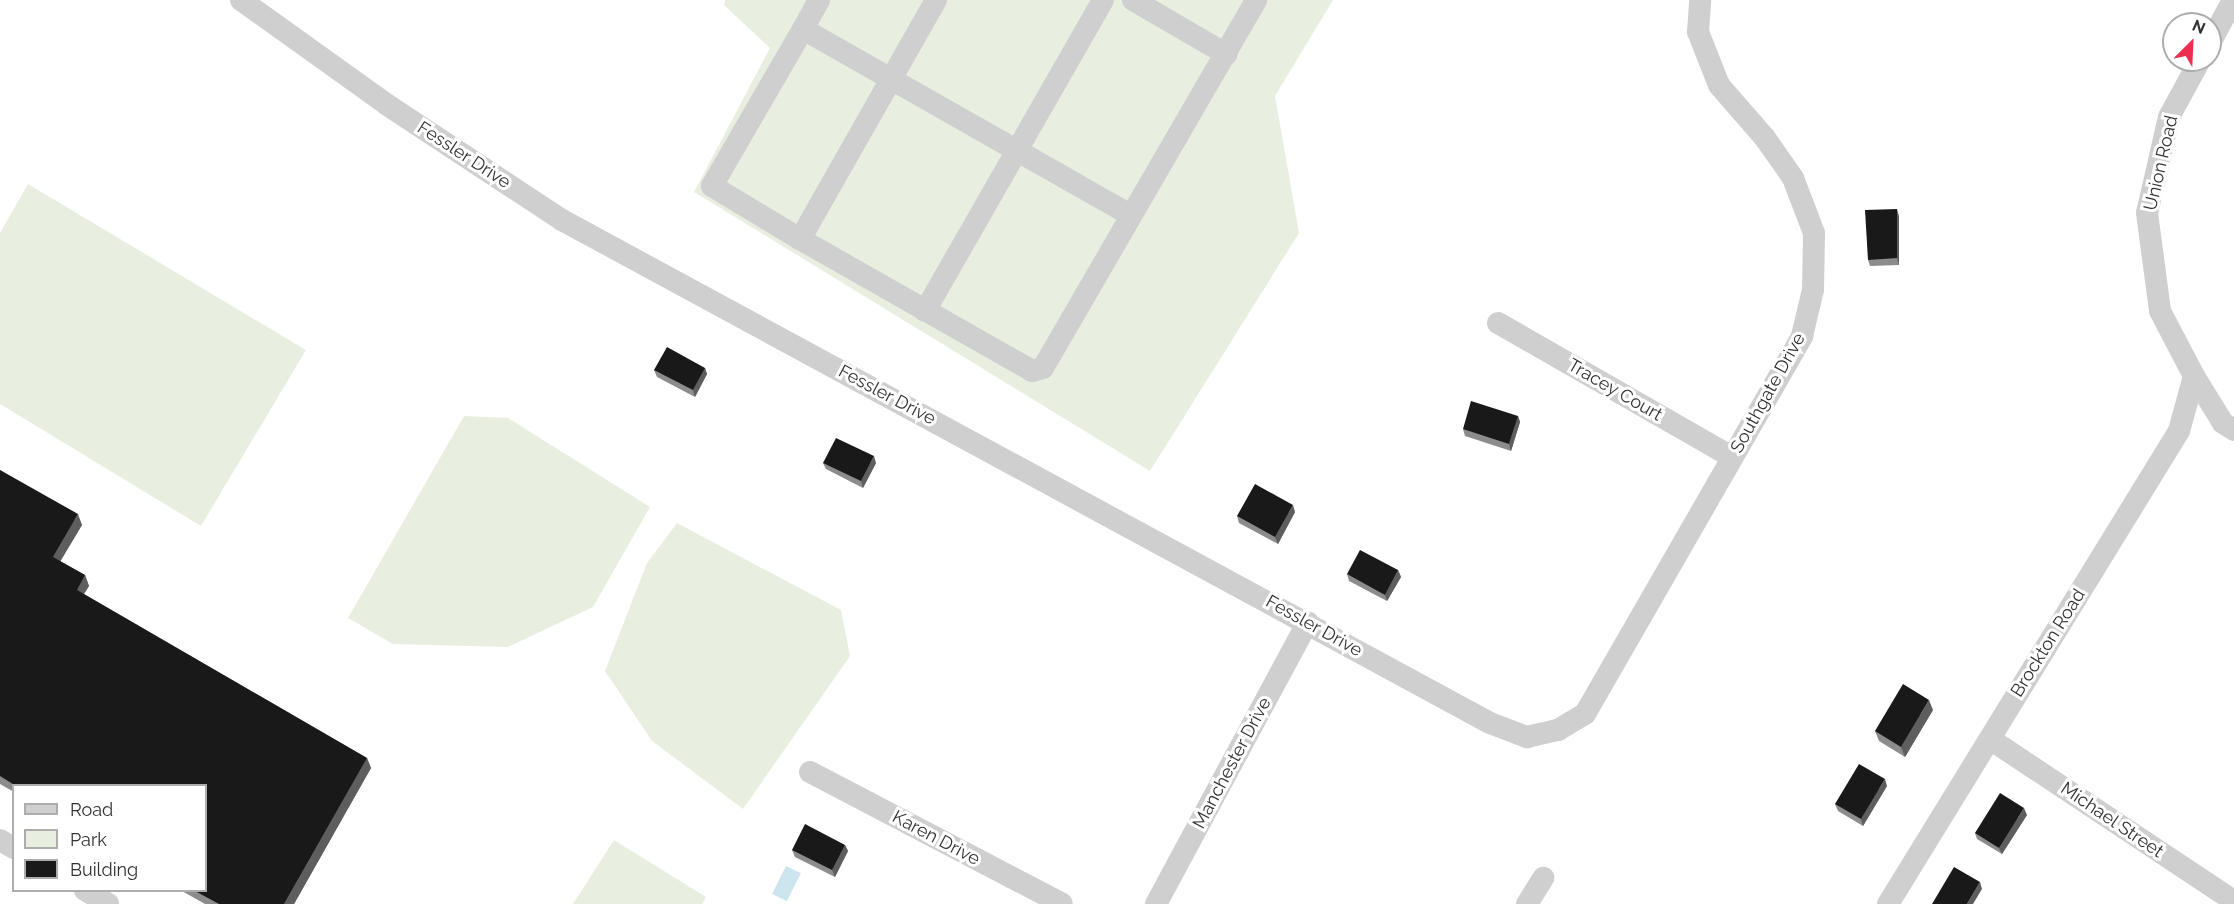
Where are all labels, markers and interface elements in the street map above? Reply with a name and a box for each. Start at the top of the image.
north arrow [2162,12,2222,72]
text: N [2189,16,2208,38]
street label: Union Road [2140,113,2182,213]
street label: Fessler Drive [413,117,515,193]
street label: Southgate Drive [1726,329,1810,457]
street label: Tracey Court [1564,354,1666,426]
street label: Fessler Drive [835,360,939,430]
street label: Brockton Road [2006,585,2090,701]
street label: Fessler Drive [1262,591,1366,661]
street label: Manchester Drive [1188,694,1276,832]
street label: Michael Street [2056,778,2168,862]
legend [12,784,207,892]
text: Road [70,799,113,820]
street label: Karen Drive [889,806,983,870]
text: Park [70,829,107,850]
text: Building [70,859,138,880]

